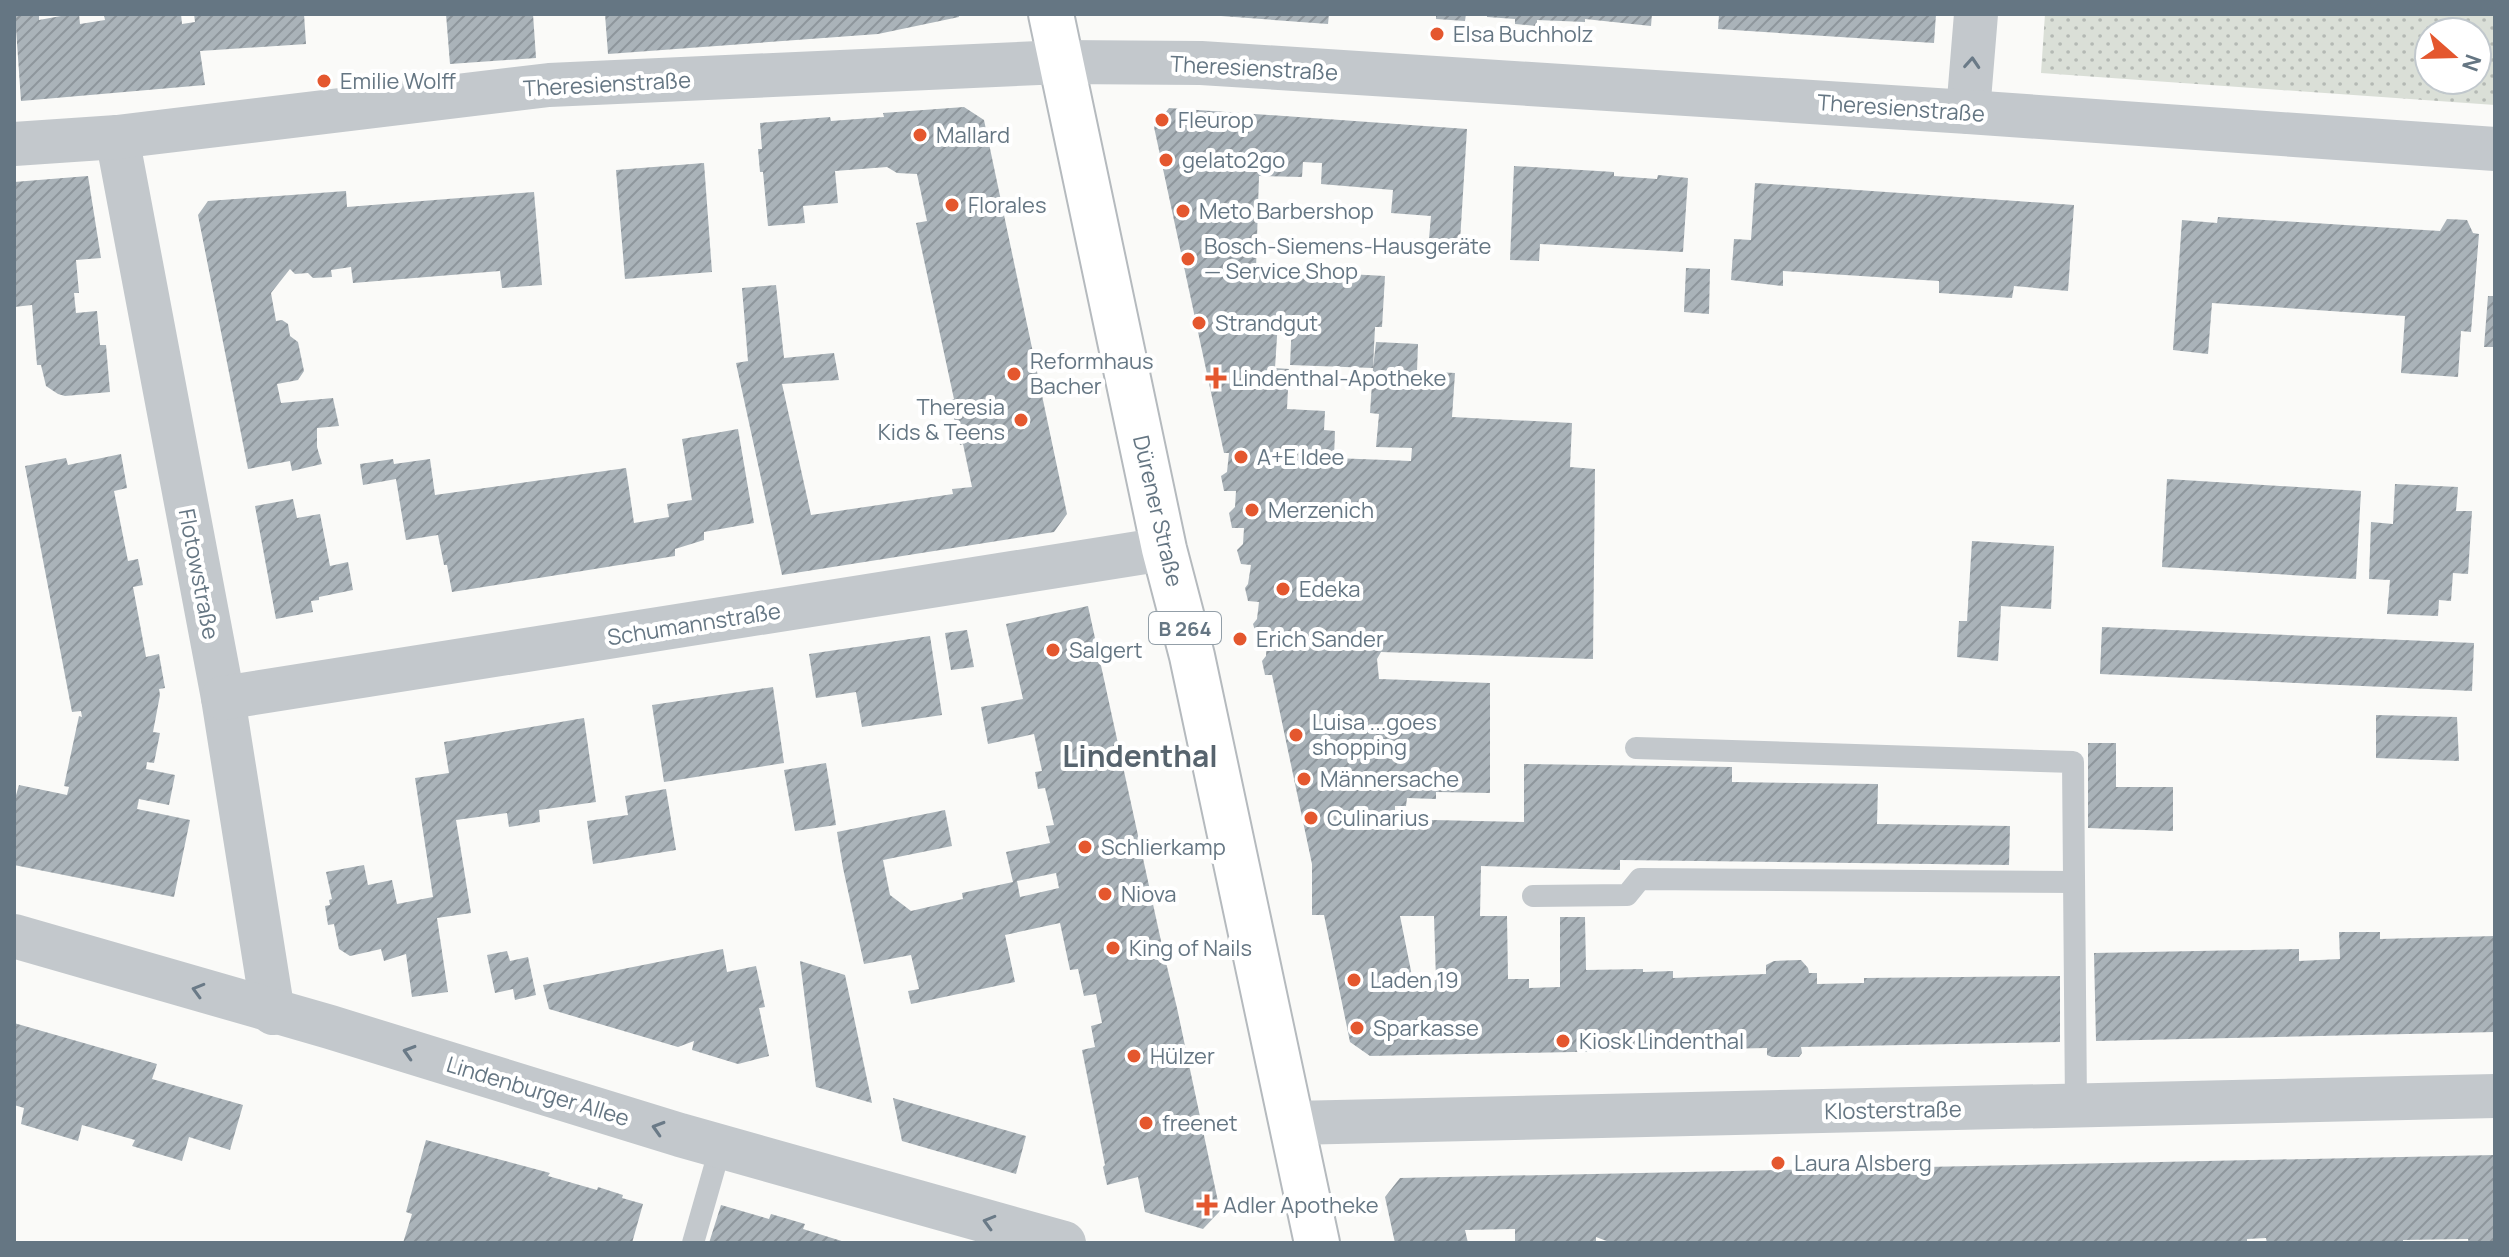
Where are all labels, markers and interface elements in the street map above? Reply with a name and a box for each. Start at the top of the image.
north arrow [2413,16,2493,96]
place label: Elsa Buchholz [1453,19,1594,49]
marker: Elsa Buchholz [1428,25,1446,43]
street label: Theresienstraße [1169,49,1339,87]
text: N [2455,50,2489,75]
one-way arrow [1963,56,1980,69]
street label: Theresienstraße [522,65,692,103]
place label: Emilie Wolff [340,66,456,96]
marker: Emilie Wolff [315,72,333,90]
street label: Theresienstraße [1816,87,1986,129]
place label: Fleurop [1178,105,1254,135]
marker: Fleurop [1153,111,1171,129]
place label: Mallard [936,120,1010,150]
marker: Mallard [911,126,929,144]
place label: gelato2go [1182,145,1285,175]
marker: gelato2go [1157,151,1175,169]
place label: Florales [968,190,1047,220]
marker: Florales [943,196,961,214]
place label: Meto Barbershop [1199,196,1374,226]
marker: Meto Barbershop [1174,202,1192,220]
place label: Bosch-Siemens-Hausgeräte — Service Shop [1204,231,1491,286]
marker: Bosch-Siemens-Hausgeräte — Service Shop [1179,250,1197,268]
place label: Strandgut [1215,308,1318,338]
marker: Strandgut [1190,314,1208,332]
place label: Reformhaus Bacher [1030,346,1154,401]
place label: Lindenthal-Apotheke [1232,363,1446,393]
marker: Reformhaus Bacher [1005,365,1023,383]
marker: Lindenthal-Apotheke [1207,369,1225,387]
place label: Theresia Kids & Teens [878,392,1005,447]
marker: Theresia Kids & Teens [1012,411,1030,429]
street label: Dürener Straße [1126,432,1190,590]
place label: A+E Idee [1257,442,1345,472]
marker: A+E Idee [1232,448,1250,466]
place label: Merzenich [1268,495,1374,525]
marker: Merzenich [1243,501,1261,519]
street label: Flotowstraße [172,506,226,642]
place label: Edeka [1299,574,1361,604]
marker: Edeka [1274,580,1292,598]
street label: Schumannstraße [605,595,783,653]
road number: B 264 [1149,612,1221,644]
place label: Erich Sander [1256,624,1384,654]
marker: Erich Sander [1231,630,1249,648]
place label: Salgert [1069,635,1143,665]
marker: Salgert [1044,641,1062,659]
place label: Luisa ...goes shopping [1312,707,1437,762]
marker: Luisa ...goes shopping [1287,726,1305,744]
district label: Lindenthal [1062,735,1218,776]
place label: Männersache [1320,764,1459,794]
marker: Männersache [1295,770,1313,788]
place label: Culinarius [1327,803,1429,833]
marker: Culinarius [1302,809,1320,827]
place label: Schlierkamp [1101,832,1226,862]
marker: Schlierkamp [1076,838,1094,856]
place label: Niova [1121,879,1177,909]
marker: Niova [1096,885,1114,903]
place label: King of Nails [1129,933,1252,963]
marker: King of Nails [1104,939,1122,957]
place label: Laden 19 [1370,965,1459,995]
marker: Laden 19 [1345,971,1363,989]
one-way arrow [191,983,205,999]
place label: Sparkasse [1373,1013,1479,1043]
marker: Sparkasse [1348,1019,1366,1037]
place label: Kiosk Lindenthal [1579,1026,1744,1056]
marker: Kiosk Lindenthal [1554,1032,1572,1050]
place label: Hülzer [1150,1041,1215,1071]
one-way arrow [403,1045,417,1061]
marker: Hülzer [1125,1047,1143,1065]
street label: Lindenburger Allee [443,1049,633,1133]
street label: Klosterstraße [1824,1094,1962,1126]
place label: freenet [1162,1108,1238,1138]
marker: freenet [1137,1114,1155,1132]
one-way arrow [652,1121,665,1137]
place label: Laura Alsberg [1794,1148,1932,1178]
marker: Laura Alsberg [1769,1154,1787,1172]
place label: Adler Apotheke [1223,1190,1379,1220]
marker: Adler Apotheke [1198,1196,1216,1214]
one-way arrow [982,1214,996,1231]

